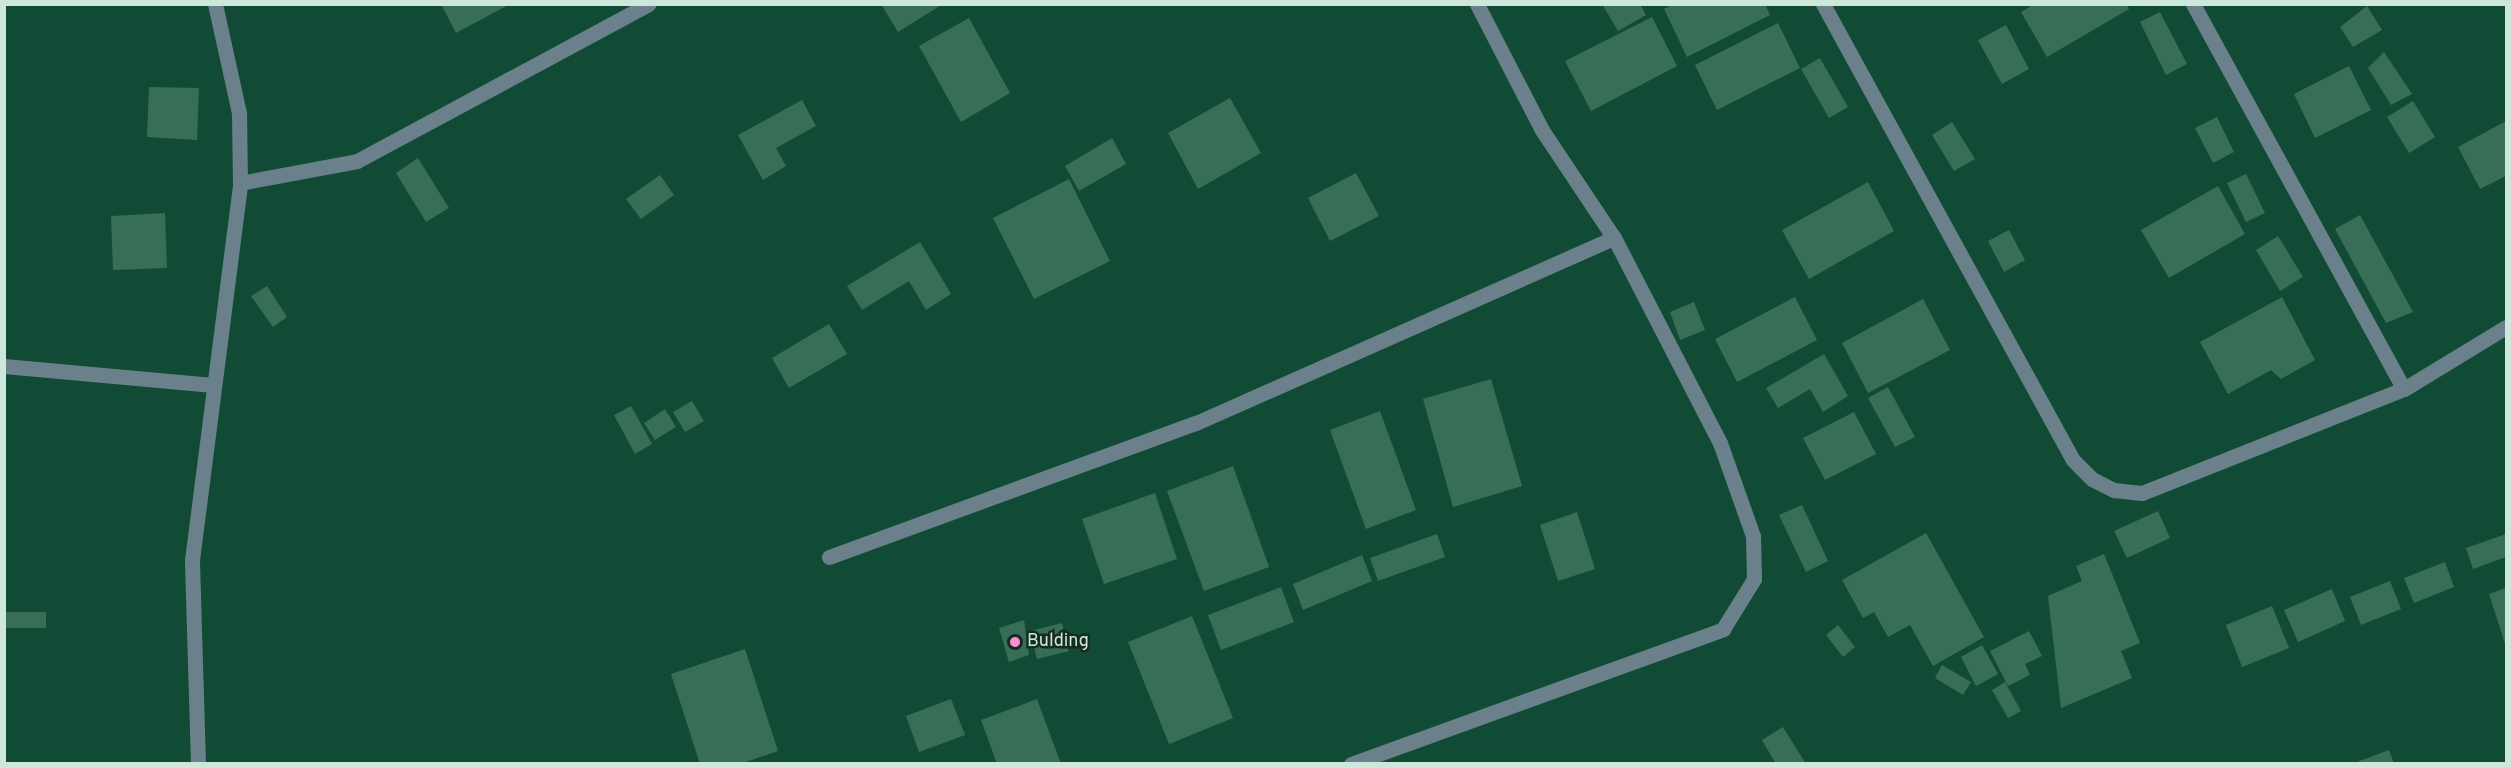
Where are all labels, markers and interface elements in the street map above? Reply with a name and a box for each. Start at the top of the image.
place label: Bulding [1027,631,1089,653]
marker: Bulding [1008,635,1022,649]

